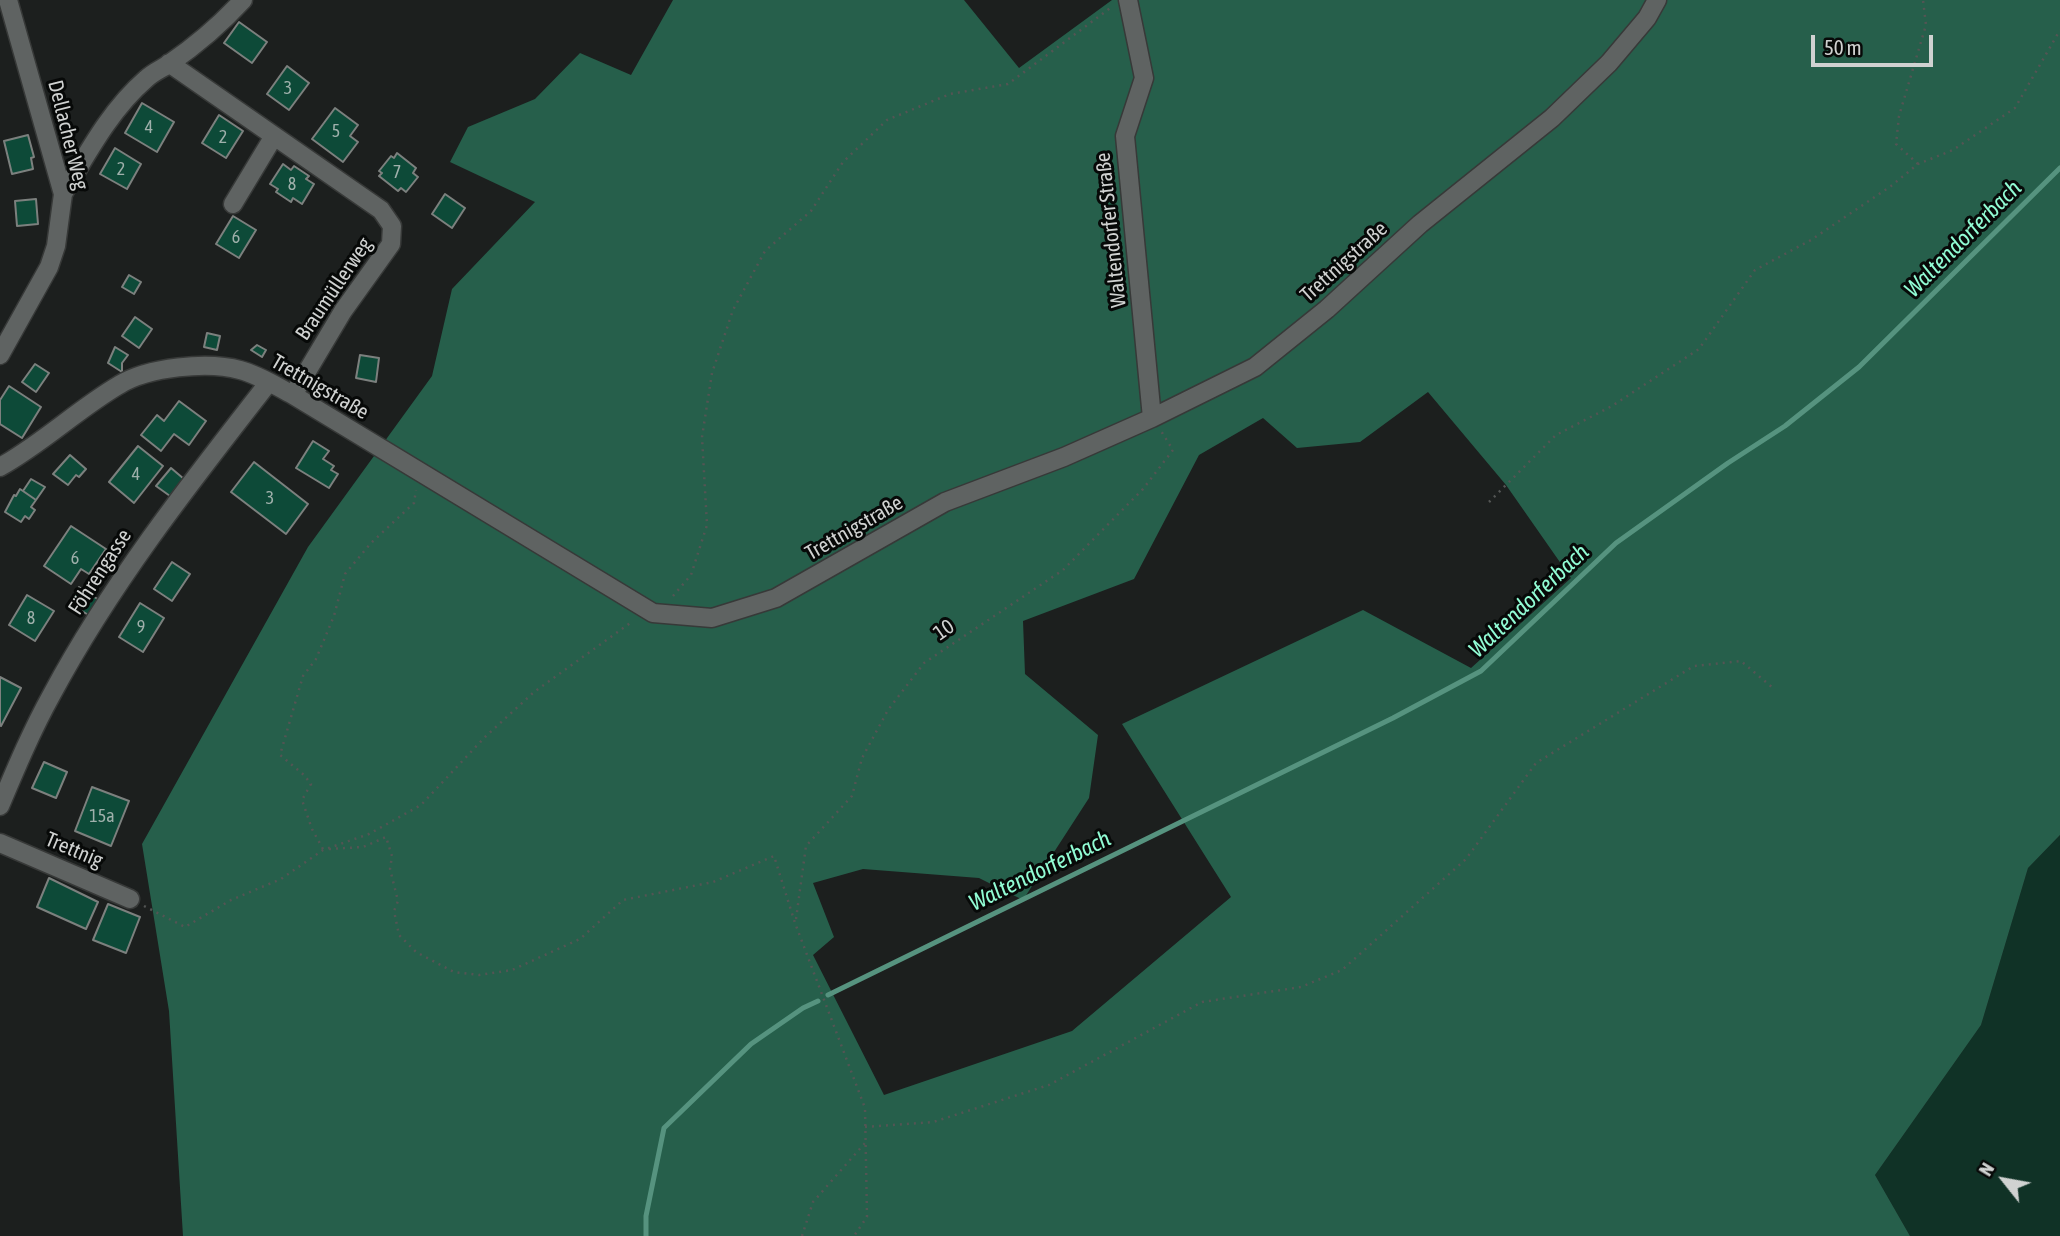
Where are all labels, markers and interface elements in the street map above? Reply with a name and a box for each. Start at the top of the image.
scale bar [1815,21,1938,65]
text: 50 m [1824,35,1862,59]
house number: 3 [284,77,292,99]
street label: Dellacher Weg [42,78,94,192]
house number: 4 [145,116,153,138]
house number: 5 [332,120,340,142]
house number: 2 [219,126,227,148]
street label: Waltendorfer Straße [1090,151,1132,309]
house number: 2 [117,158,125,180]
house number: 7 [393,161,401,183]
house number: 8 [288,173,296,195]
water label: Waltendorferbach [1899,175,2027,303]
street label: Trettnigstraße [1295,216,1393,308]
house number: 6 [232,226,240,248]
street label: Braumüllerweg [290,233,378,345]
street label: Trettnigstraße [267,349,373,425]
house number: 4 [132,463,140,485]
house number: 3 [266,487,274,509]
street label: Trettnigstraße [801,490,907,566]
street label: Föhrengasse [63,525,137,619]
water label: Waltendorferbach [1463,538,1595,664]
house number: 6 [71,547,79,569]
house number: 8 [27,607,35,629]
street label: 10 [929,614,959,646]
house number: 9 [137,616,145,638]
house number: 15a [89,805,115,827]
water label: Waltendorferbach [965,825,1115,917]
street label: Trettnig [42,827,106,873]
north arrow [1969,1145,2039,1215]
text: N [1974,1159,1998,1180]

